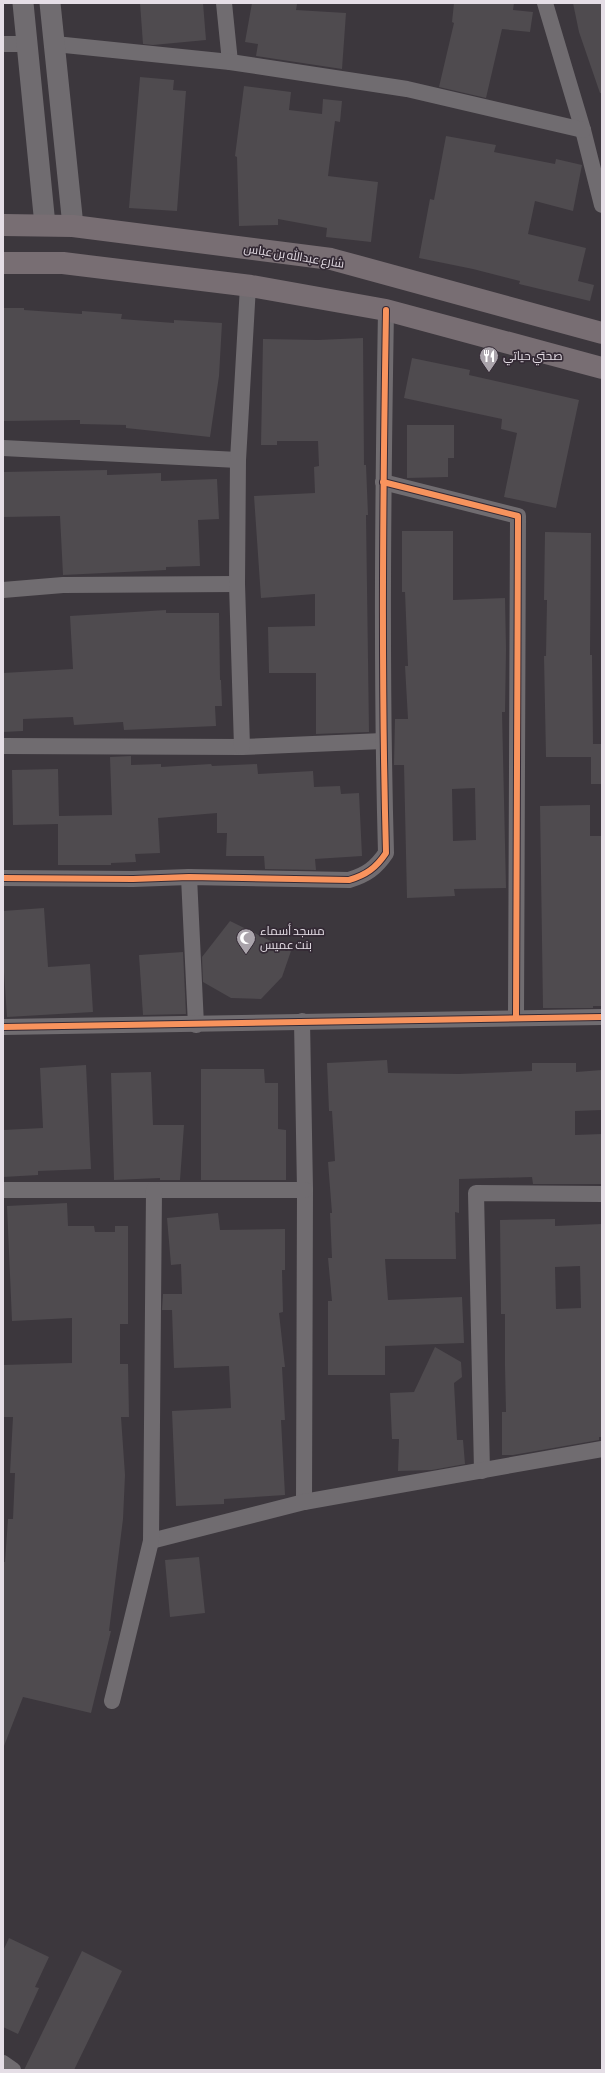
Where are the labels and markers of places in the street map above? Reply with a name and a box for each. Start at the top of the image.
restaurant icon: صحتي حياتي [478,345,500,373]
place label: صحتي حياتي [503,349,563,366]
place label: مسجد أسماء بنت عميس [260,923,325,952]
mosque icon: مسجد أسماء بنت عميس [235,927,257,955]

